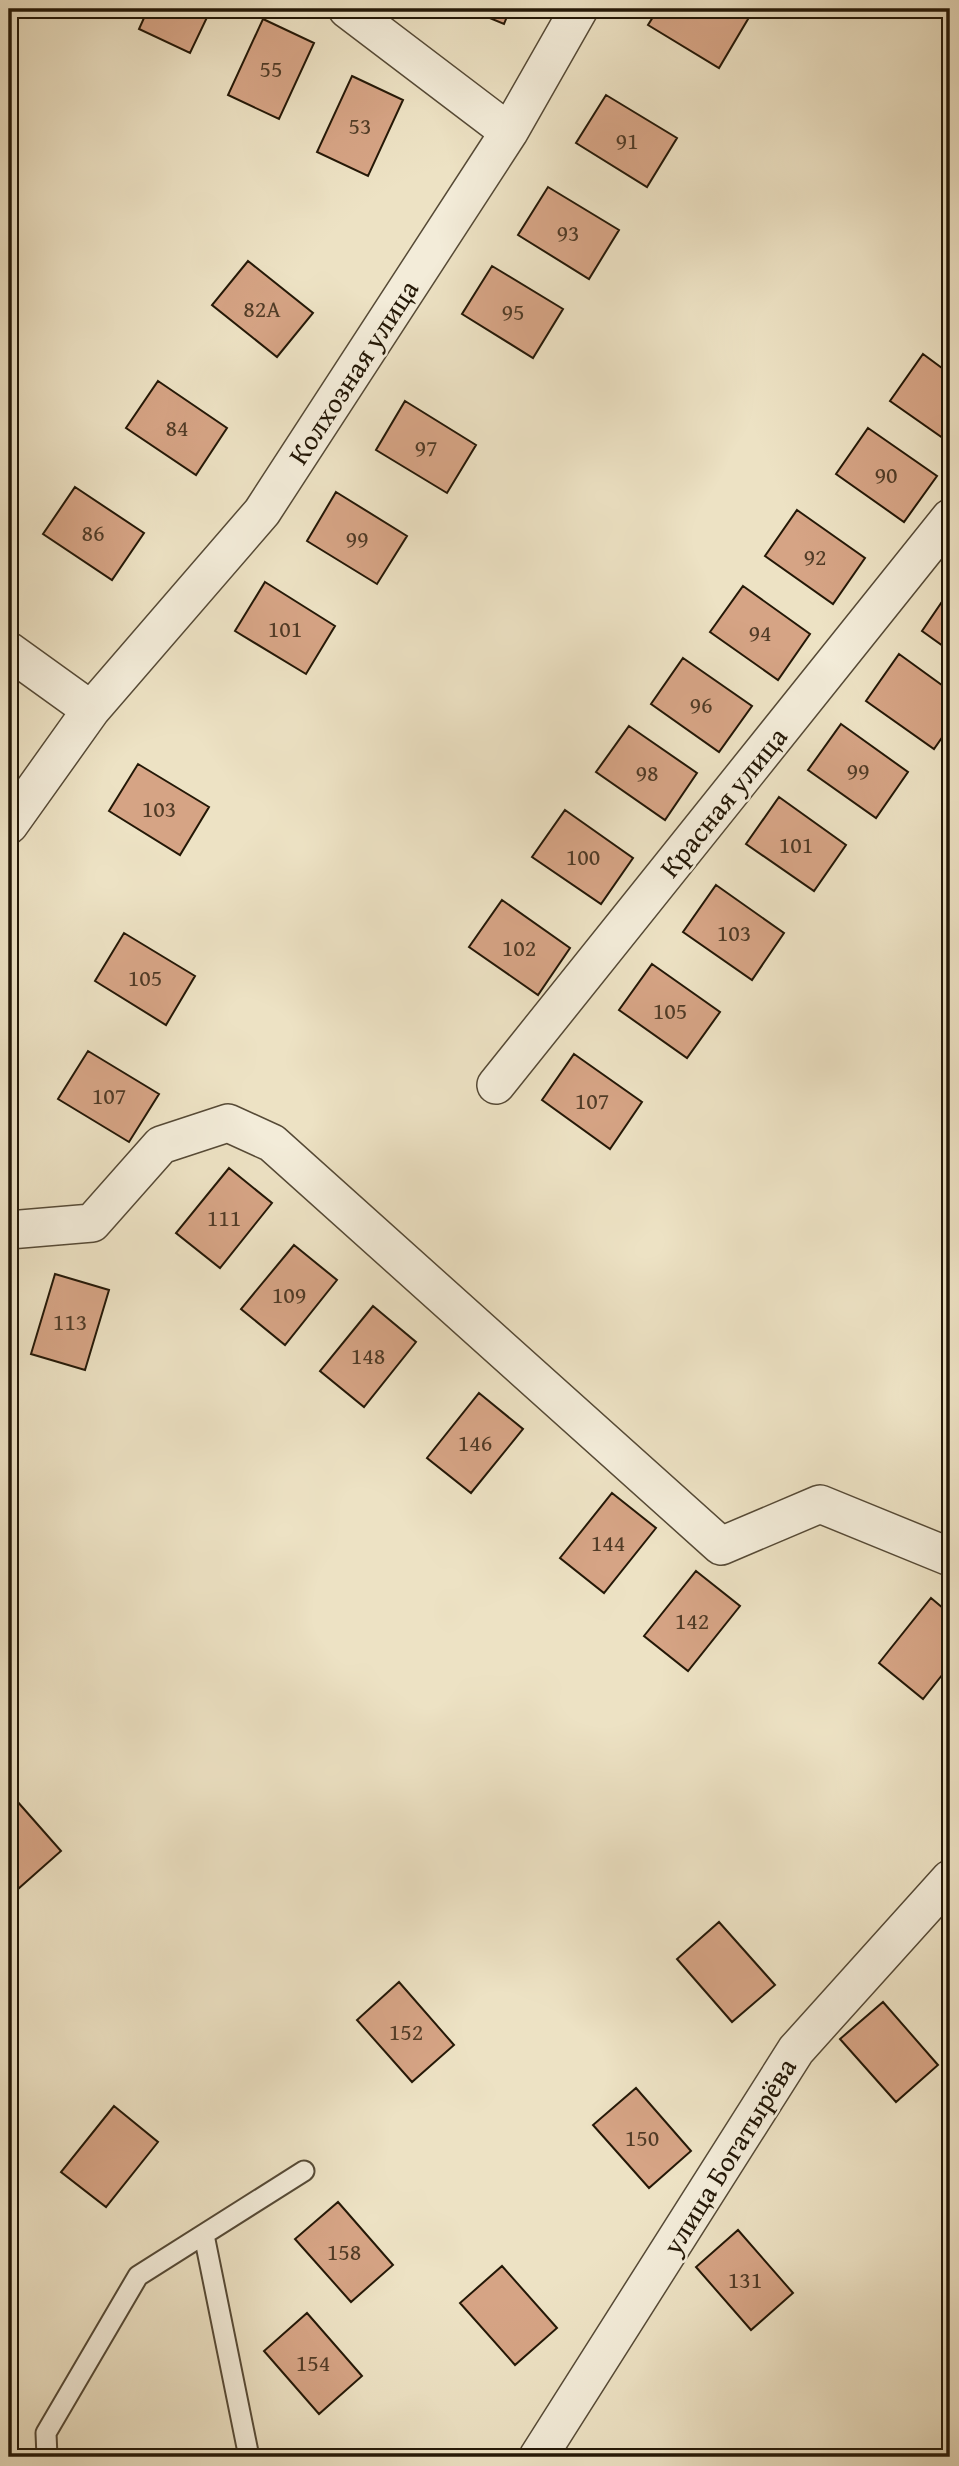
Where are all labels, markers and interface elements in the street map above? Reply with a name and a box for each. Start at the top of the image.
house number: 55 [259,51,283,86]
house number: 53 [348,108,372,143]
house number: 91 [615,123,639,158]
house number: 93 [556,215,580,250]
street label: Колхозная улица [277,271,428,472]
house number: 82А [243,291,281,326]
house number: 95 [501,294,525,329]
house number: 84 [165,410,189,445]
house number: 97 [414,430,438,465]
house number: 90 [874,457,898,492]
house number: 86 [81,515,105,550]
house number: 99 [345,521,369,556]
house number: 92 [803,539,827,574]
house number: 101 [268,611,302,646]
house number: 94 [748,615,772,650]
house number: 96 [689,687,713,722]
street label: Красная улица [649,717,797,886]
house number: 99 [846,753,870,788]
house number: 98 [635,755,659,790]
house number: 103 [142,791,176,826]
house number: 101 [779,827,813,862]
house number: 100 [566,839,600,874]
house number: 103 [717,915,751,950]
house number: 102 [502,930,536,965]
house number: 105 [128,960,162,995]
house number: 105 [653,993,687,1028]
house number: 107 [92,1078,126,1113]
house number: 107 [575,1083,609,1118]
house number: 111 [207,1200,241,1235]
house number: 109 [272,1277,306,1312]
house number: 113 [53,1304,87,1339]
house number: 148 [351,1338,385,1373]
house number: 146 [458,1425,492,1460]
house number: 144 [591,1525,625,1560]
house number: 142 [675,1603,709,1638]
house number: 152 [389,2014,423,2049]
street label: улица Богатырёва [651,2049,806,2263]
house number: 150 [625,2120,659,2155]
house number: 158 [327,2234,361,2269]
house number: 131 [728,2262,762,2297]
house number: 154 [296,2345,330,2380]

